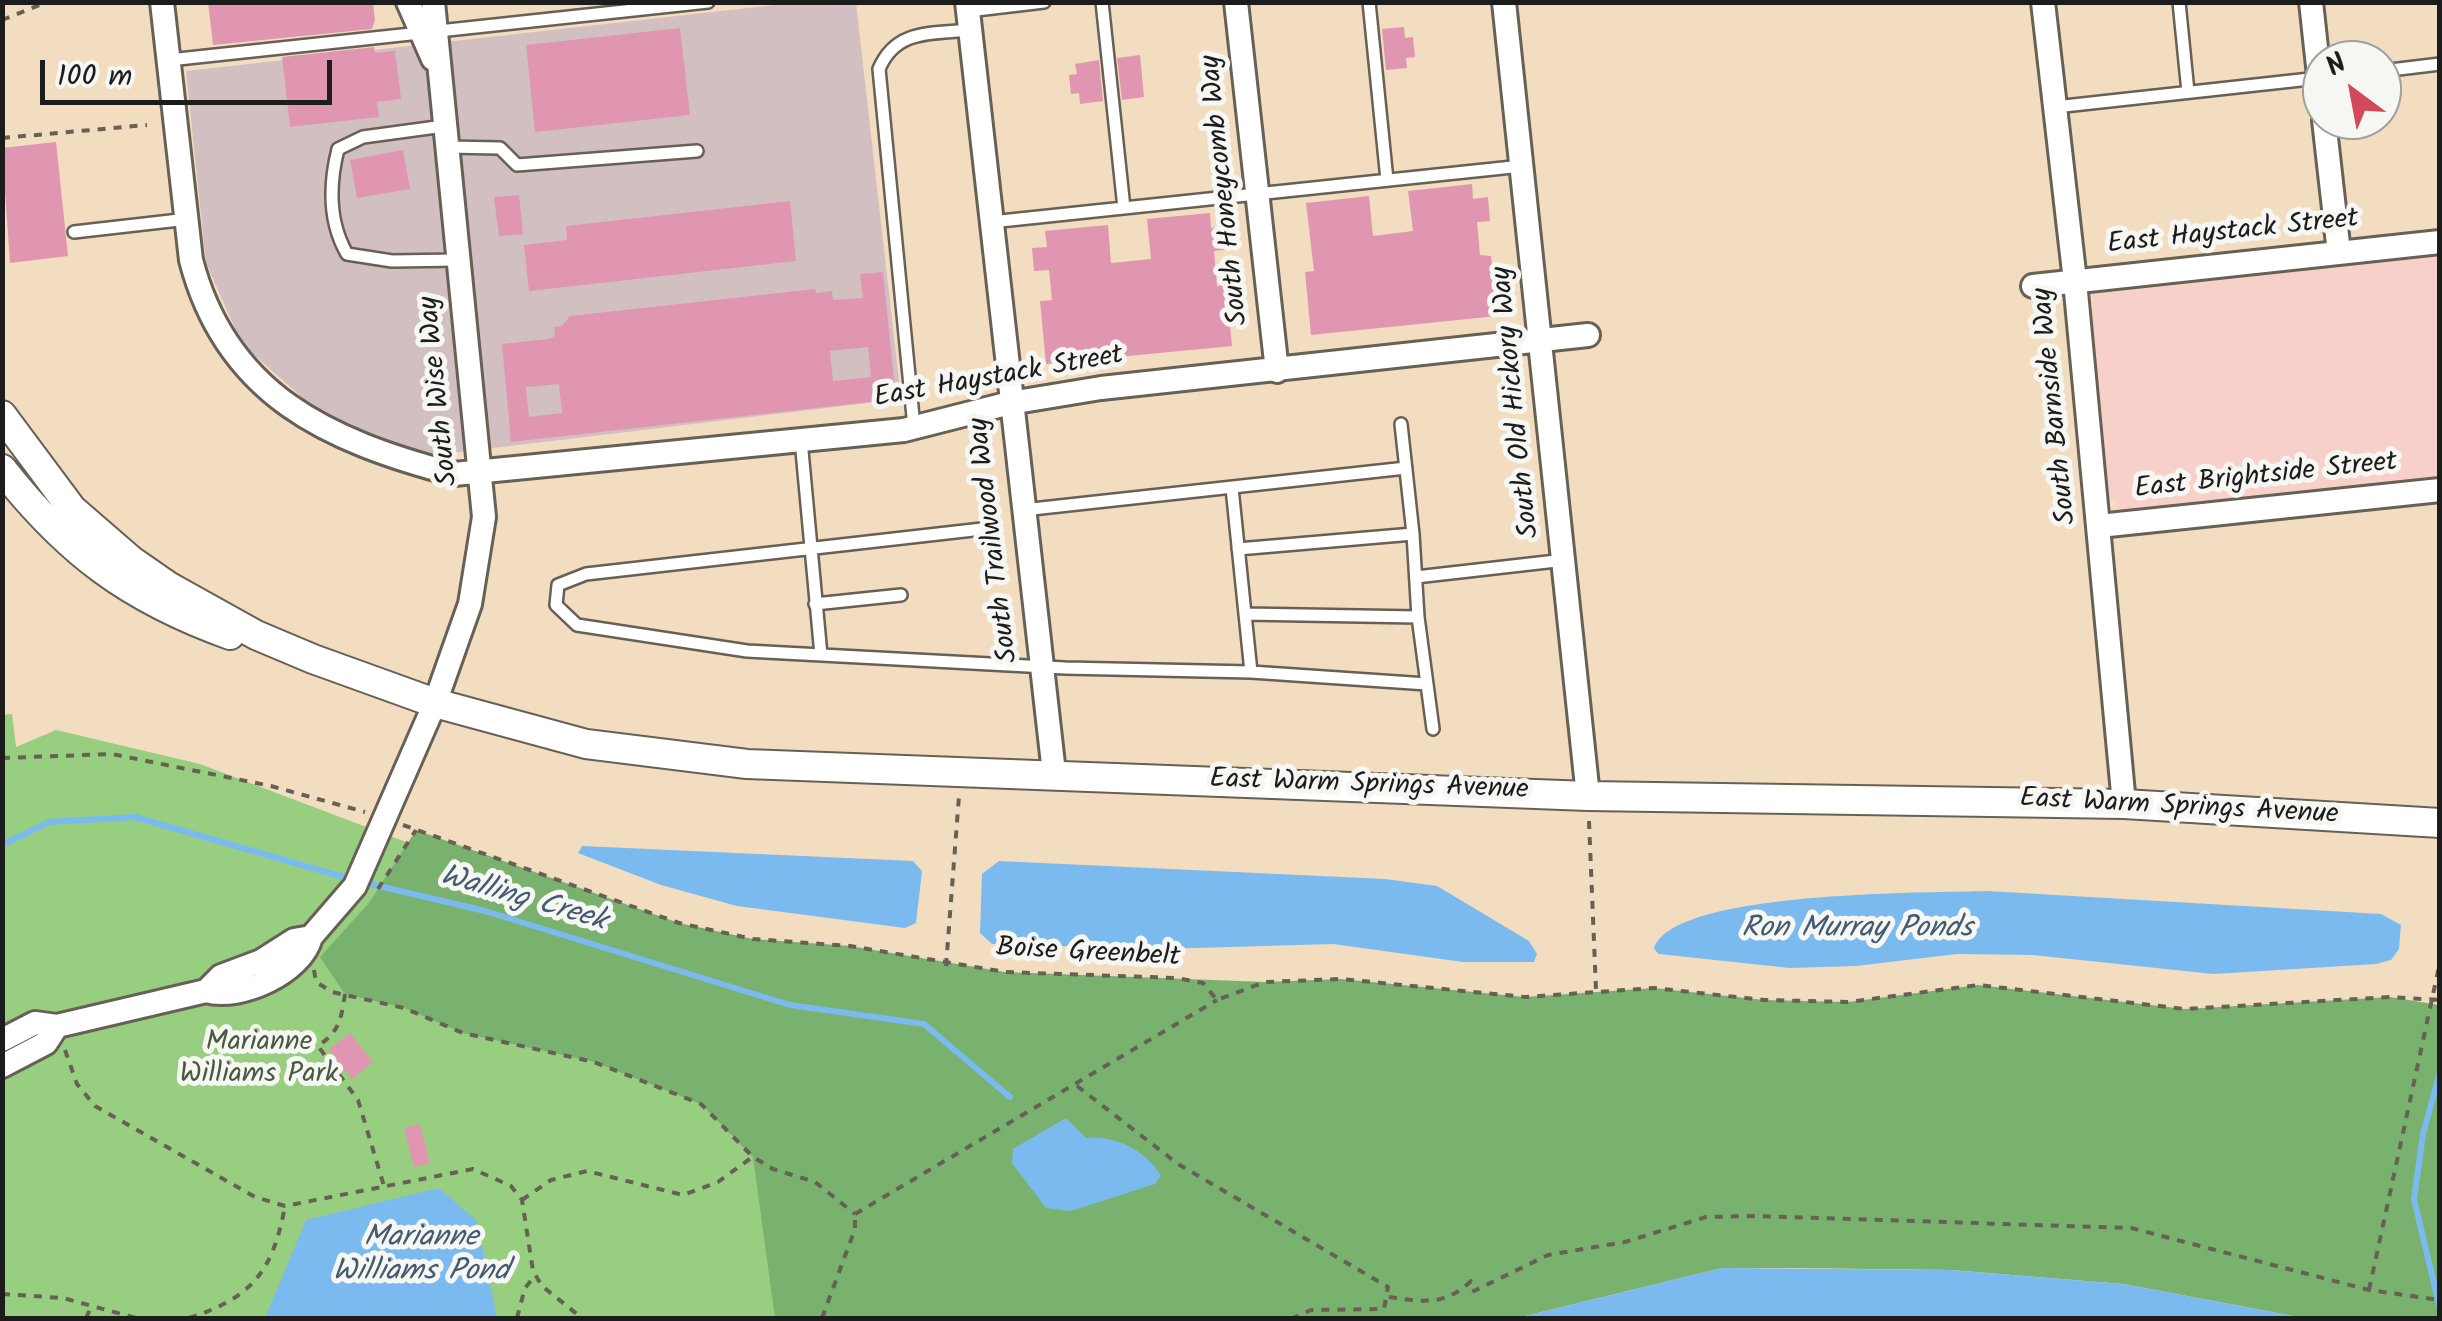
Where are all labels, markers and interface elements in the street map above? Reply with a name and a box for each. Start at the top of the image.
scale bar [45,40,338,102]
north arrow [2302,40,2402,140]
text: N [2317,42,2356,90]
text: 100 m [57,53,132,101]
street label: South Honeycomb Way [1196,53,1258,327]
street label: East Haystack Street [2106,204,2360,264]
street label: South Old Hickory Way [1487,265,1549,539]
street label: South Barnside Way [2028,286,2086,526]
street label: South Wise Way [414,294,468,488]
street label: East Haystack Street [872,341,1126,417]
street label: South Trailwood Way [964,416,1028,664]
street label: East Brightside Street [2133,448,2399,508]
street label: East Warm Springs Avenue [1209,765,1529,809]
street label: East Warm Springs Avenue [2019,784,2339,834]
water label: Walling Creek [436,860,610,942]
water label: Ron Murray Ponds [1742,913,1972,949]
street label: Boise Greenbelt [995,933,1181,977]
park label: Marianne Williams Park [180,1027,338,1093]
water label: Marianne Williams Pond [333,1222,509,1292]

